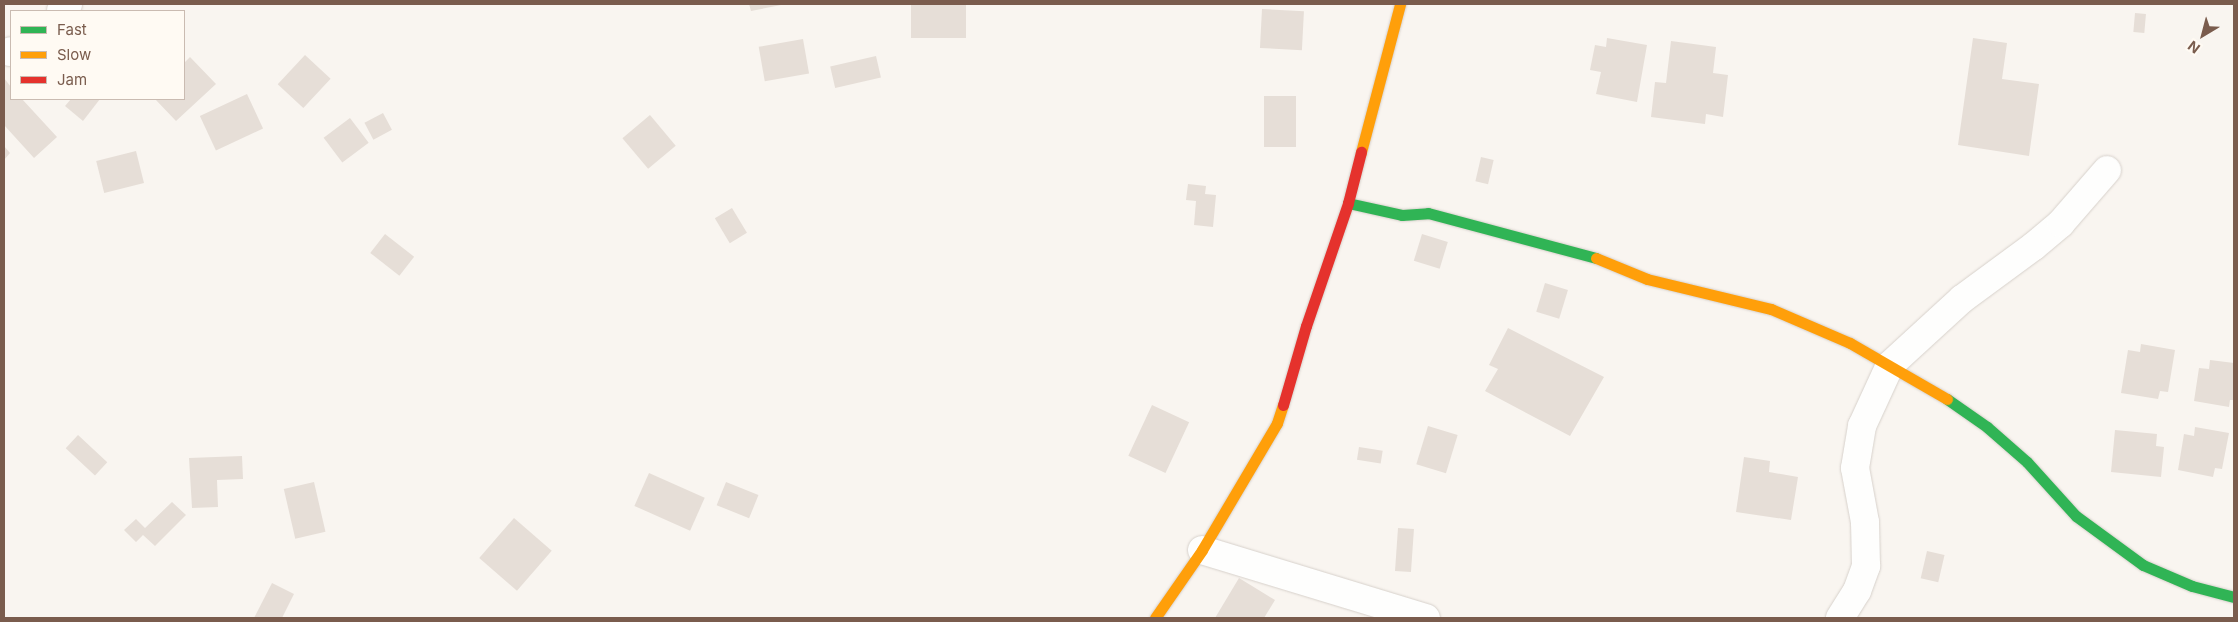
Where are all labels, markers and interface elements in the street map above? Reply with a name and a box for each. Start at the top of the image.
legend [10,10,185,100]
north arrow [2178,10,2228,60]
text: Fast [57,20,87,39]
text: N [2184,37,2203,57]
text: Slow [57,45,91,64]
text: Jam [57,70,87,89]

